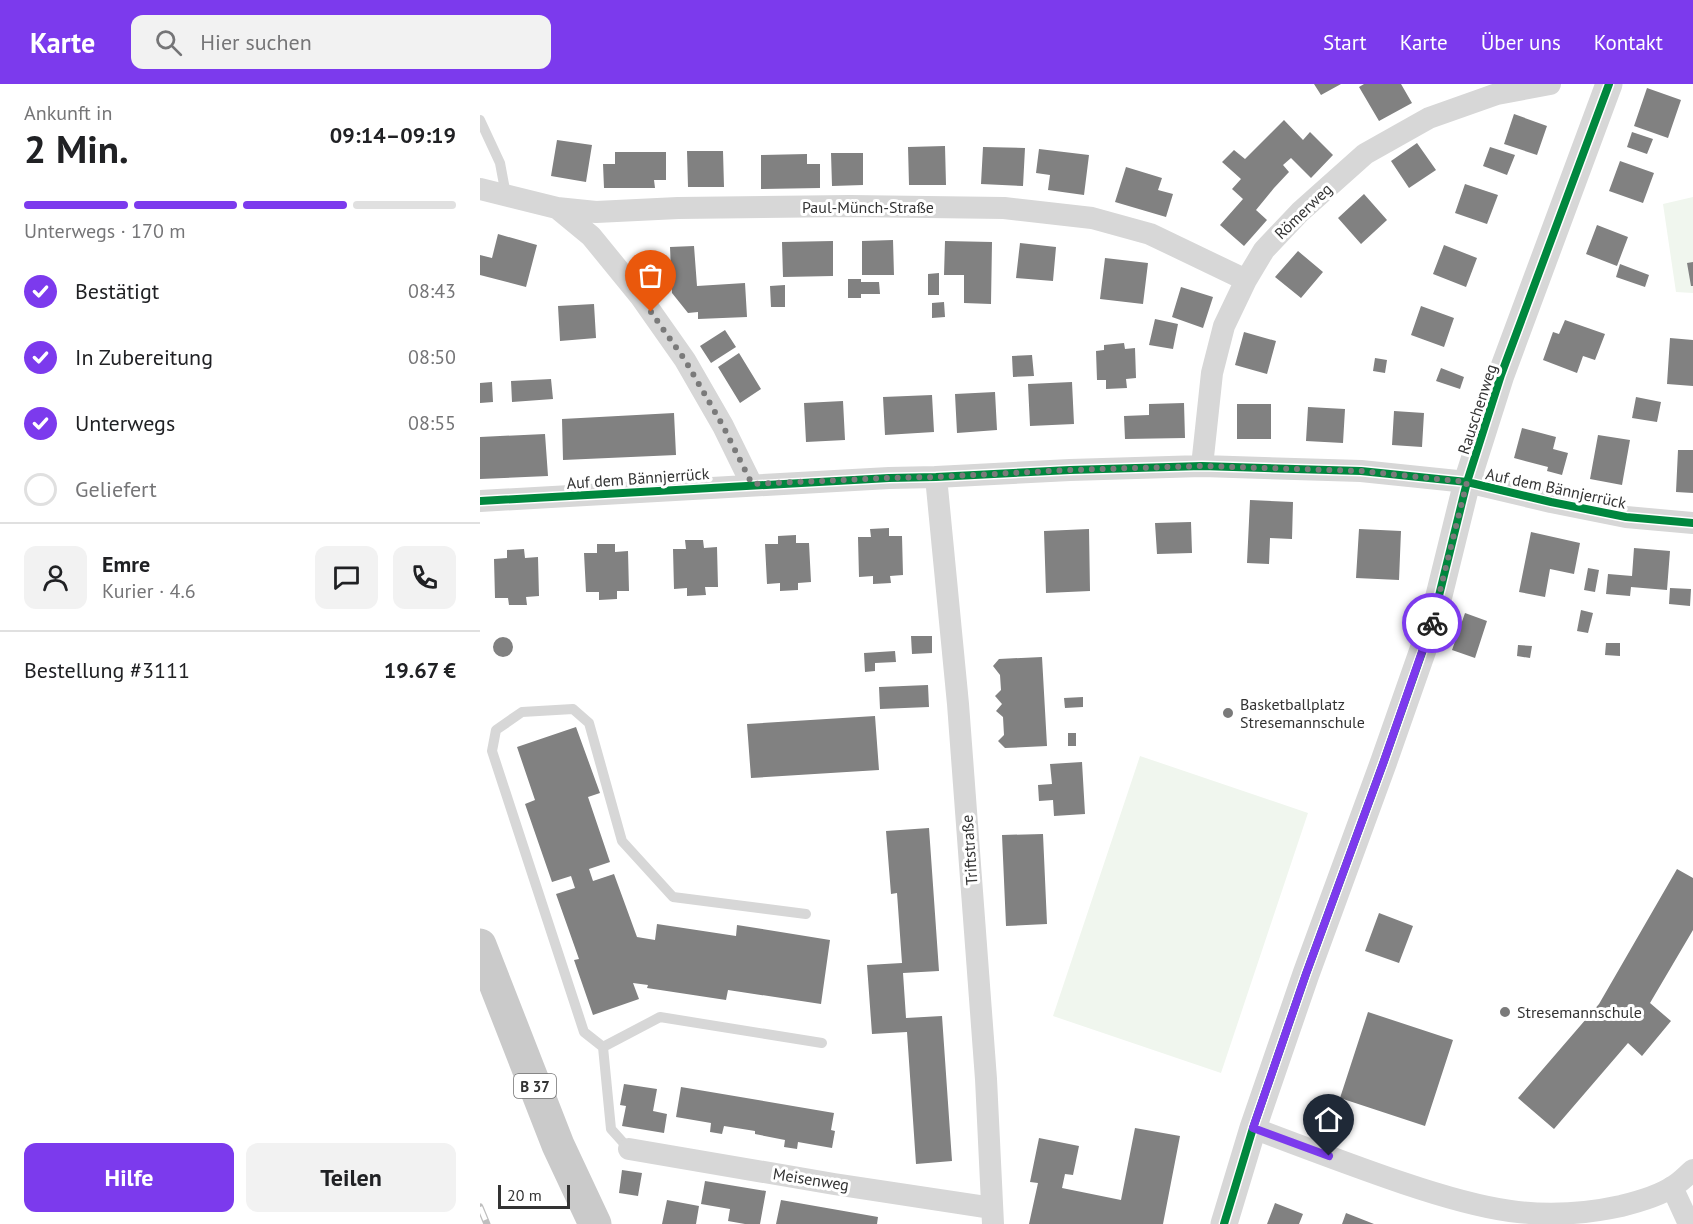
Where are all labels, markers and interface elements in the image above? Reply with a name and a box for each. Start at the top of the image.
search box [131,15,551,69]
text: Karte [30,24,95,61]
icon: search [152,26,185,59]
text: Hier suchen [200,28,312,56]
text: Start [1323,29,1367,56]
text: Karte [1400,29,1448,56]
text: Über uns [1481,29,1561,56]
text: Kontakt [1594,29,1663,56]
text: Ankunft in [24,100,112,126]
text: 09:14–09:19 [330,121,456,149]
text: 2 Min. [24,123,129,174]
street label: Römerweg [1270,179,1336,243]
street label: Paul-Münch-Straße [802,197,934,217]
text: Unterwegs · 170 m [24,218,185,244]
pin [625,250,676,312]
icon: bag [634,259,667,292]
icon: check [24,275,57,308]
text: Bestätigt [75,277,159,305]
text: 08:43 [408,278,456,304]
icon: check [24,341,57,374]
text: In Zubereitung [75,343,213,371]
text: 08:50 [408,344,456,370]
street label: Rauschenweg [1453,361,1501,457]
icon: check [24,407,57,440]
text: Unterwegs [75,409,175,437]
text: 08:55 [408,410,456,436]
street label: Auf dem Bännjerrück [566,463,710,493]
street label: Auf dem Bännjerrück [1484,463,1628,513]
text: Geliefert [75,475,157,503]
button: person [24,546,87,609]
button: chat [315,546,378,609]
button: phone [393,546,456,609]
text: Emre [102,550,150,578]
text: Kurier · 4.6 [102,578,196,604]
courier [1402,593,1462,653]
icon: bike [1416,607,1449,640]
text: Bestellung #3111 [24,656,190,684]
text: 19.67 € [384,656,456,684]
place label: Basketballplatz Stresemannschule [1240,694,1365,732]
marker: Basketballplatz Stresemannschule [1221,706,1235,720]
street label: Triftstraße [957,814,981,886]
place label: Stresemannschule [1517,1002,1642,1022]
marker: Stresemannschule [1498,1005,1512,1019]
road number: B 37 [514,1074,556,1098]
pin [1303,1094,1354,1156]
icon: home [1312,1103,1345,1136]
button: Hilfe [24,1143,234,1212]
button: Teilen [246,1143,456,1212]
street label: Meisenweg [771,1163,851,1195]
scale bar [498,1182,570,1210]
text: 20 m [507,1185,542,1205]

